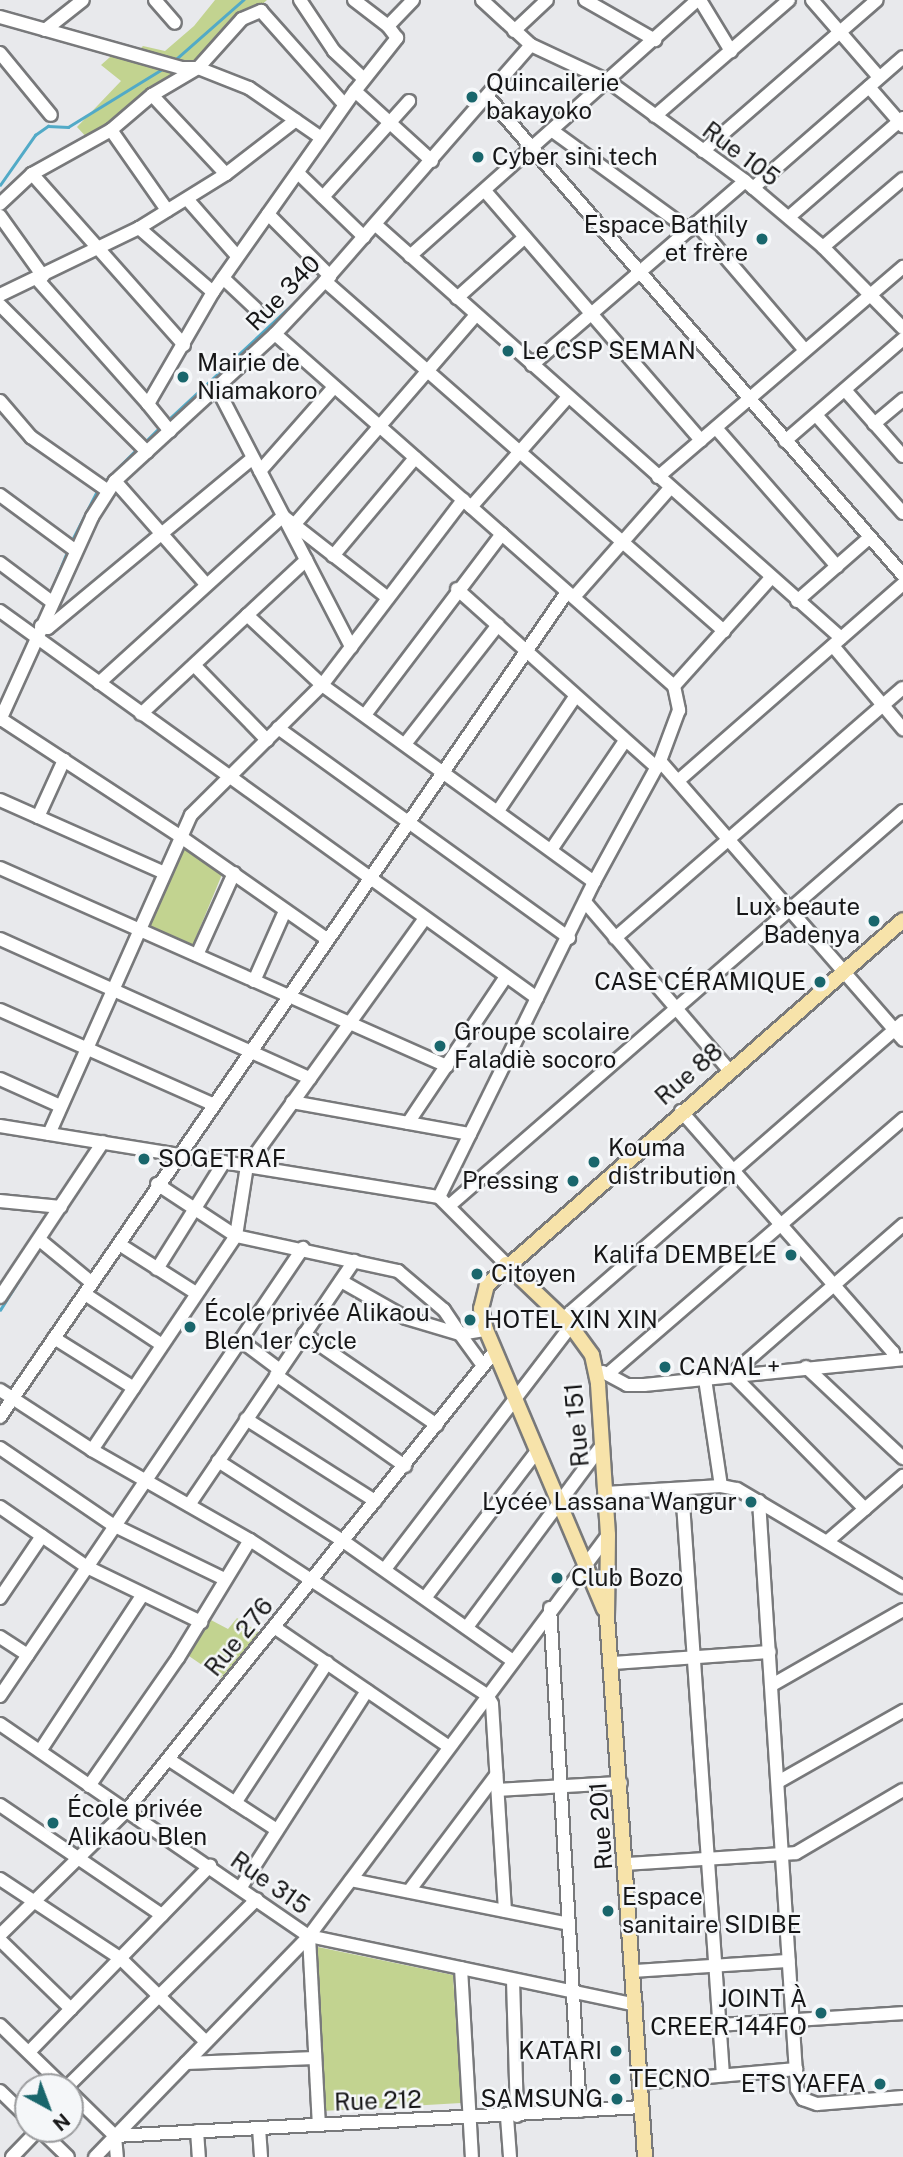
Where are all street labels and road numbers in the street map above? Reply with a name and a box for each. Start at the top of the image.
street label: Rue 105 [697,116,785,192]
street label: Rue 340 [240,249,326,337]
street label: Rue 88 [649,1037,729,1111]
street label: Rue 151 [559,1382,595,1468]
street label: Rue 276 [199,1592,279,1682]
street label: Rue 201 [584,1781,618,1871]
street label: Rue 315 [225,1845,315,1921]
street label: Rue 212 [334,2085,422,2117]

